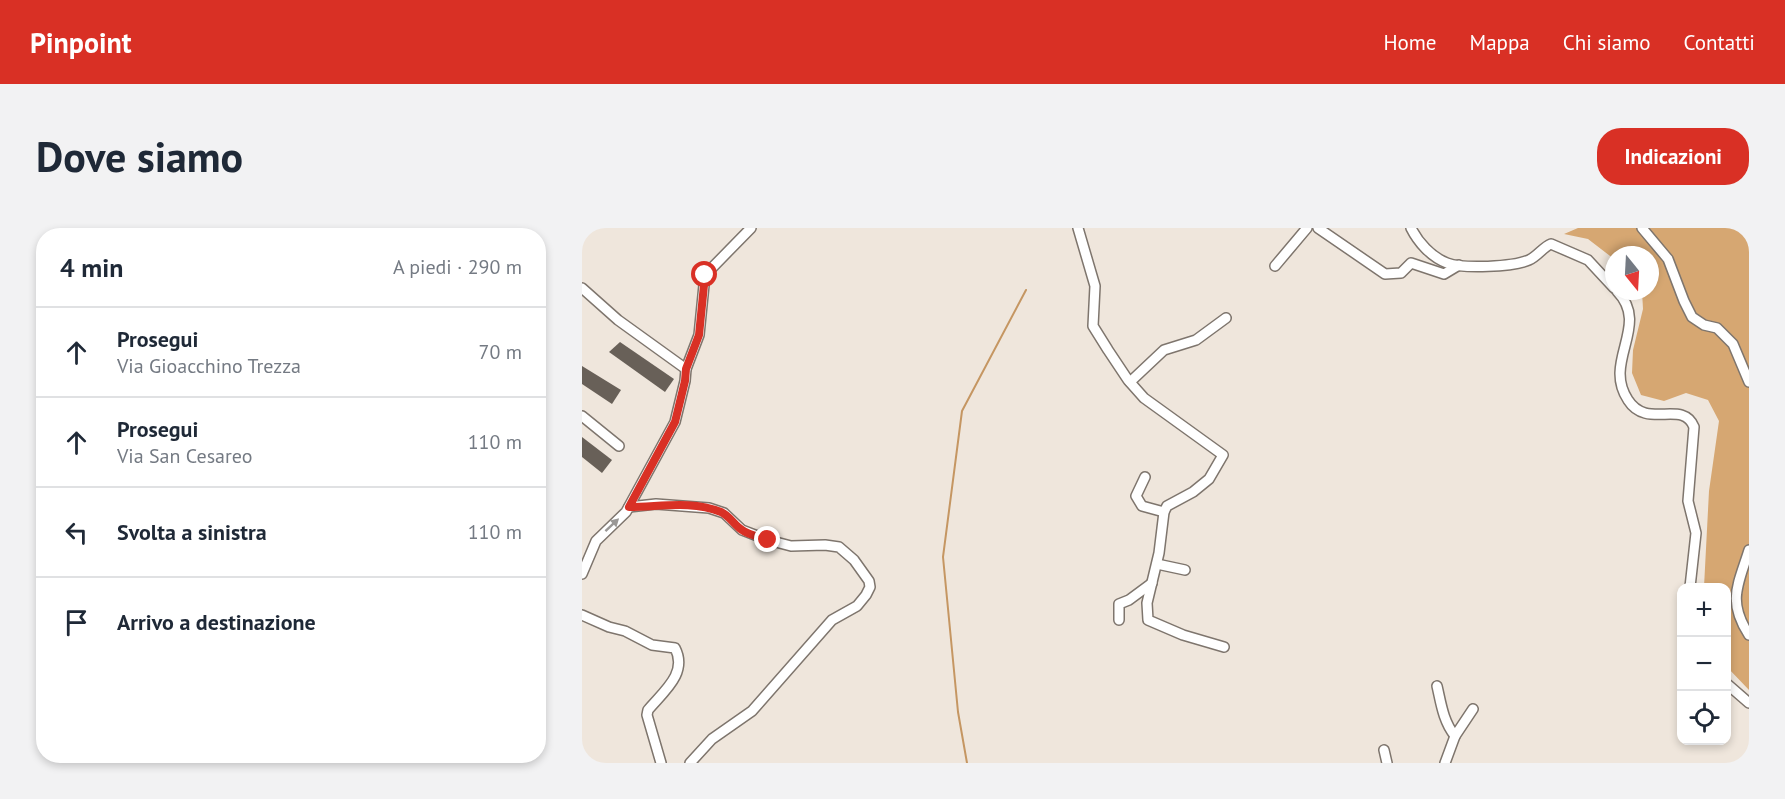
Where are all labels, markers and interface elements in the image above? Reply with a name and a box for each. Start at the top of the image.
text: Pinpoint [30,24,132,61]
text: Home [1383,29,1437,56]
text: Mappa [1470,29,1530,56]
text: Chi siamo [1563,29,1651,56]
text: Contatti [1684,29,1755,56]
button: Indicazioni [1597,128,1749,185]
text: Dove siamo [36,129,243,184]
north arrow [1605,246,1659,300]
text: 4 min [60,251,123,284]
text: A piedi · 290 m [393,254,522,280]
route start [691,261,717,287]
text: Prosegui [117,325,198,353]
icon: ahead [60,336,93,369]
text: 70 m [479,339,522,365]
text: Via Gioacchino Trezza [117,353,301,379]
text: Prosegui [117,415,198,443]
icon: ahead [60,426,93,459]
text: 110 m [468,429,522,455]
text: Via San Cesareo [117,443,252,469]
icon: left [60,516,93,549]
text: Svolta a sinistra [117,518,267,546]
one-way arrow [604,518,619,532]
text: 110 m [468,519,522,545]
route end [754,526,780,552]
map controls [1677,583,1731,745]
button: + [1677,583,1731,637]
icon: arrive [60,606,93,639]
text: Arrivo a destinazione [117,608,316,636]
button: − [1677,637,1731,691]
button: locate [1677,691,1731,745]

